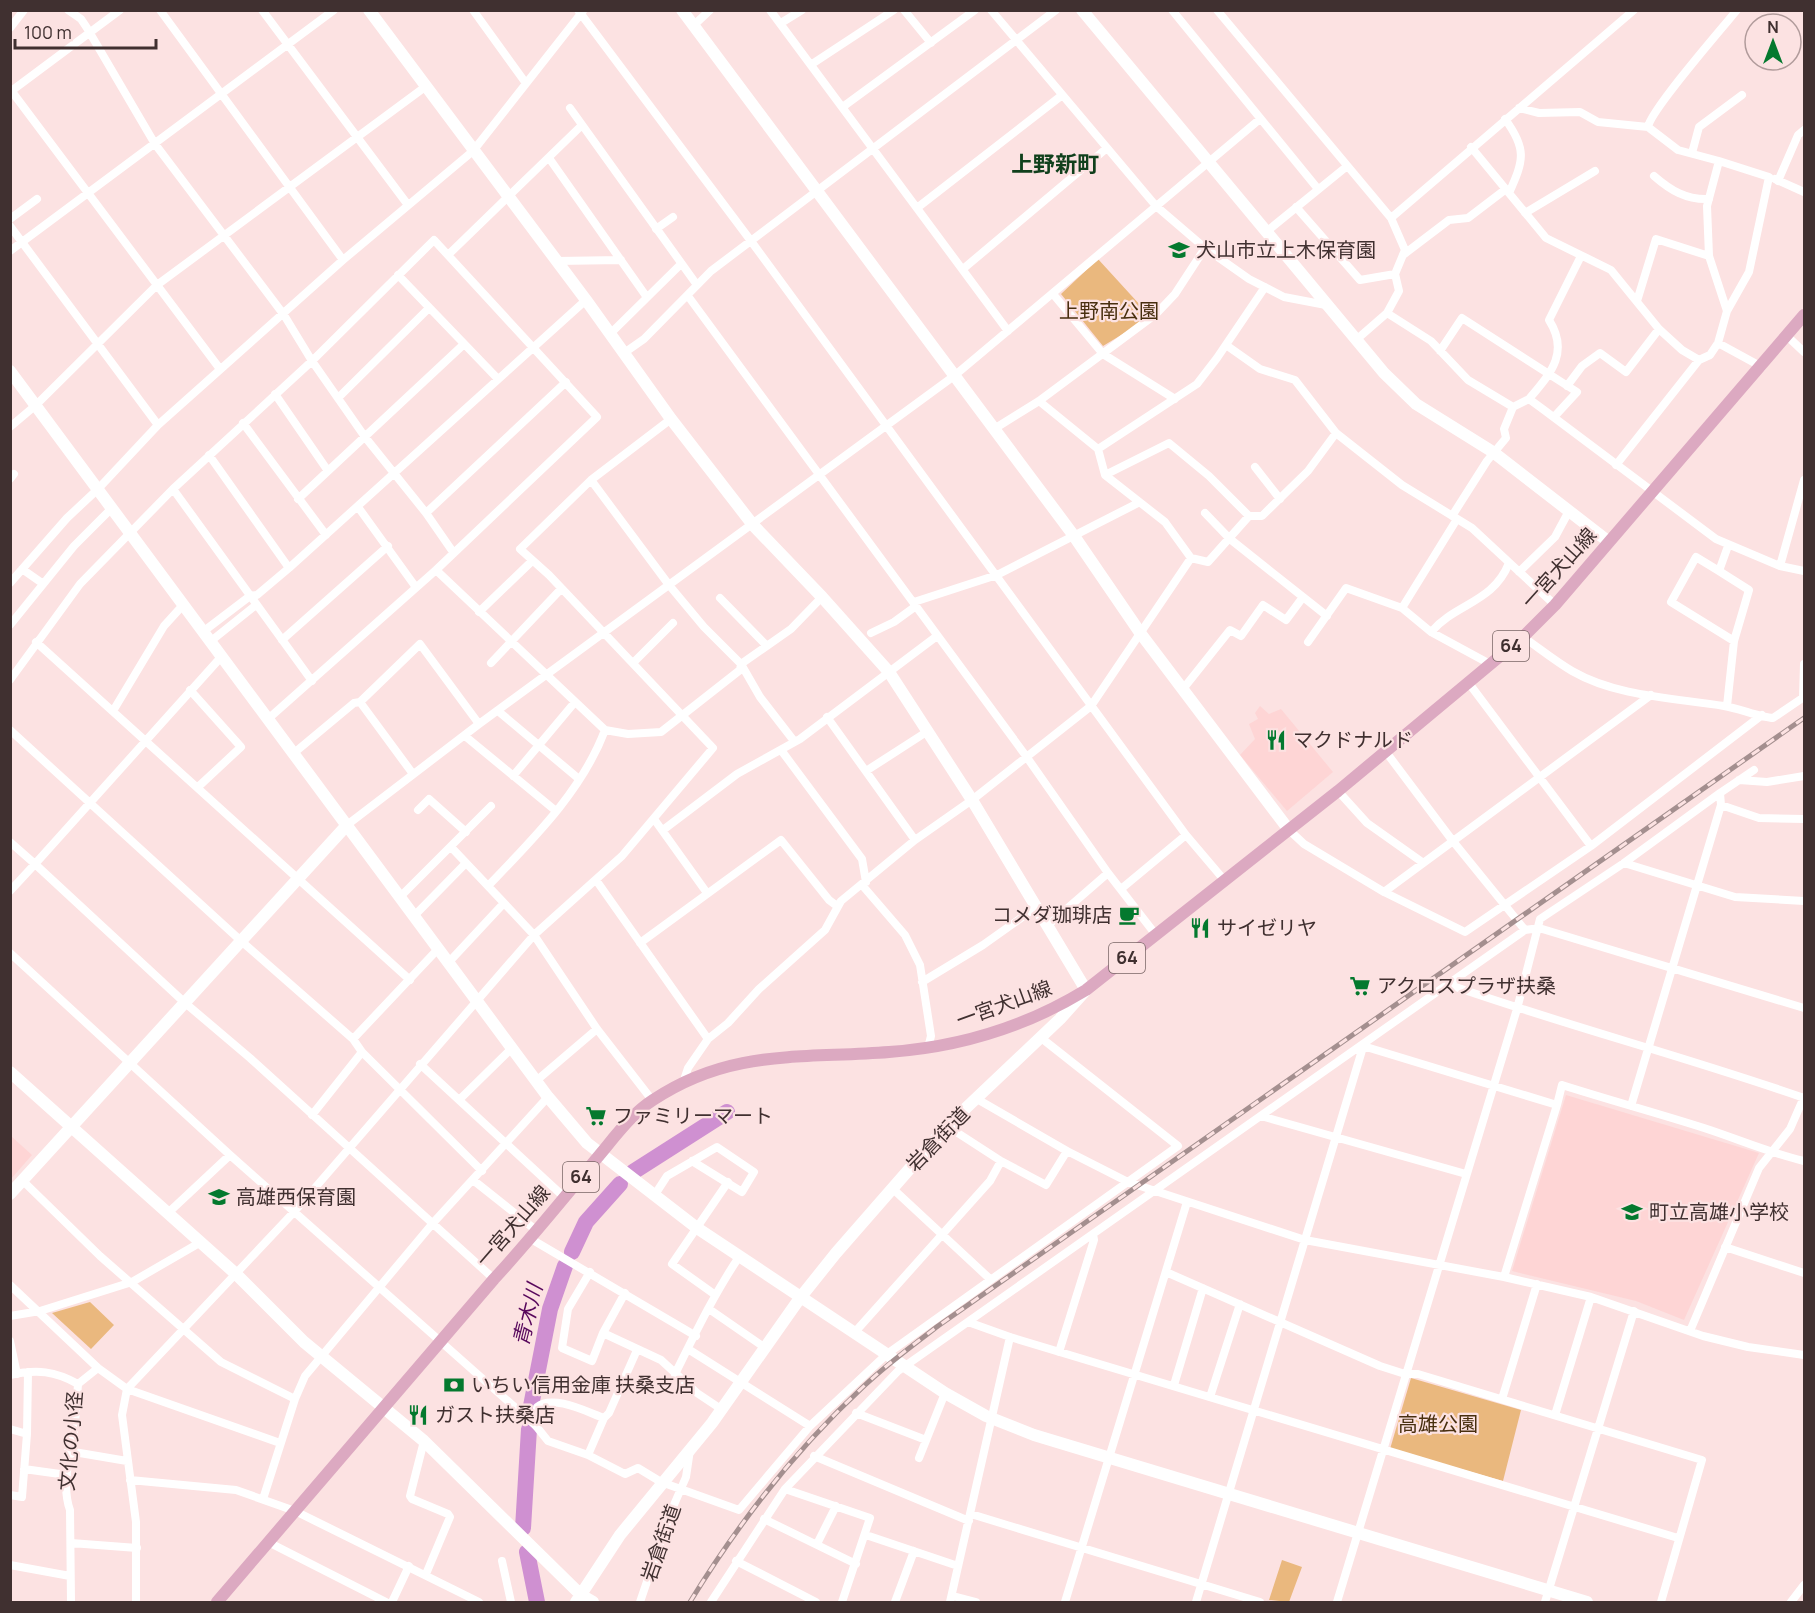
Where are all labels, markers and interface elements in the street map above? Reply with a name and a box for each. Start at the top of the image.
scale bar [15,12,156,50]
north arrow [1743,12,1803,72]
text: N [1767,16,1779,38]
text: 100 m [24,20,72,44]
district label: 上野新町 [1011,149,1099,179]
place label: 犬山市立上木保育園 [1196,236,1376,263]
school or university icon: 犬山市立上木保育園 [1167,238,1191,262]
park label: 上野南公園 [1059,297,1159,324]
street label: 一宮犬山線 [1515,521,1602,614]
road number: 64 [1493,631,1529,661]
place label: マクドナルド [1293,726,1413,753]
restaurant icon: マクドナルド [1264,728,1288,752]
place label: コメダ珈琲店 [992,901,1112,928]
cafe icon: コメダ珈琲店 [1117,903,1141,927]
place label: サイゼリヤ [1217,914,1317,941]
restaurant icon: サイゼリヤ [1188,916,1212,940]
road number: 64 [1109,943,1145,973]
place label: アクロスプラザ扶桑 [1377,972,1556,999]
street label: 一宮犬山線 [952,974,1055,1033]
supermarket icon: アクロスプラザ扶桑 [1348,974,1372,998]
street label: 岩倉街道 [900,1101,975,1177]
place label: ファミリーマート [613,1102,773,1129]
supermarket icon: ファミリーマート [584,1104,608,1128]
road number: 64 [563,1162,599,1192]
street label: 一宮犬山線 [470,1179,556,1272]
place label: 高雄西保育園 [236,1183,356,1210]
school or university icon: 高雄西保育園 [207,1185,231,1209]
place label: 町立高雄小学校 [1649,1198,1789,1225]
school or university icon: 町立高雄小学校 [1620,1200,1644,1224]
water label: 青木川 [506,1279,549,1349]
place label: いちい信用金庫 扶桑支店 [471,1371,695,1398]
bank icon: いちい信用金庫 扶桑支店 [442,1373,466,1397]
street label: 文化の小径 [53,1390,88,1492]
place label: ガスト扶桑店 [435,1401,555,1428]
restaurant icon: ガスト扶桑店 [406,1403,430,1427]
park label: 高雄公園 [1398,1410,1478,1437]
street label: 岩倉街道 [635,1501,686,1585]

